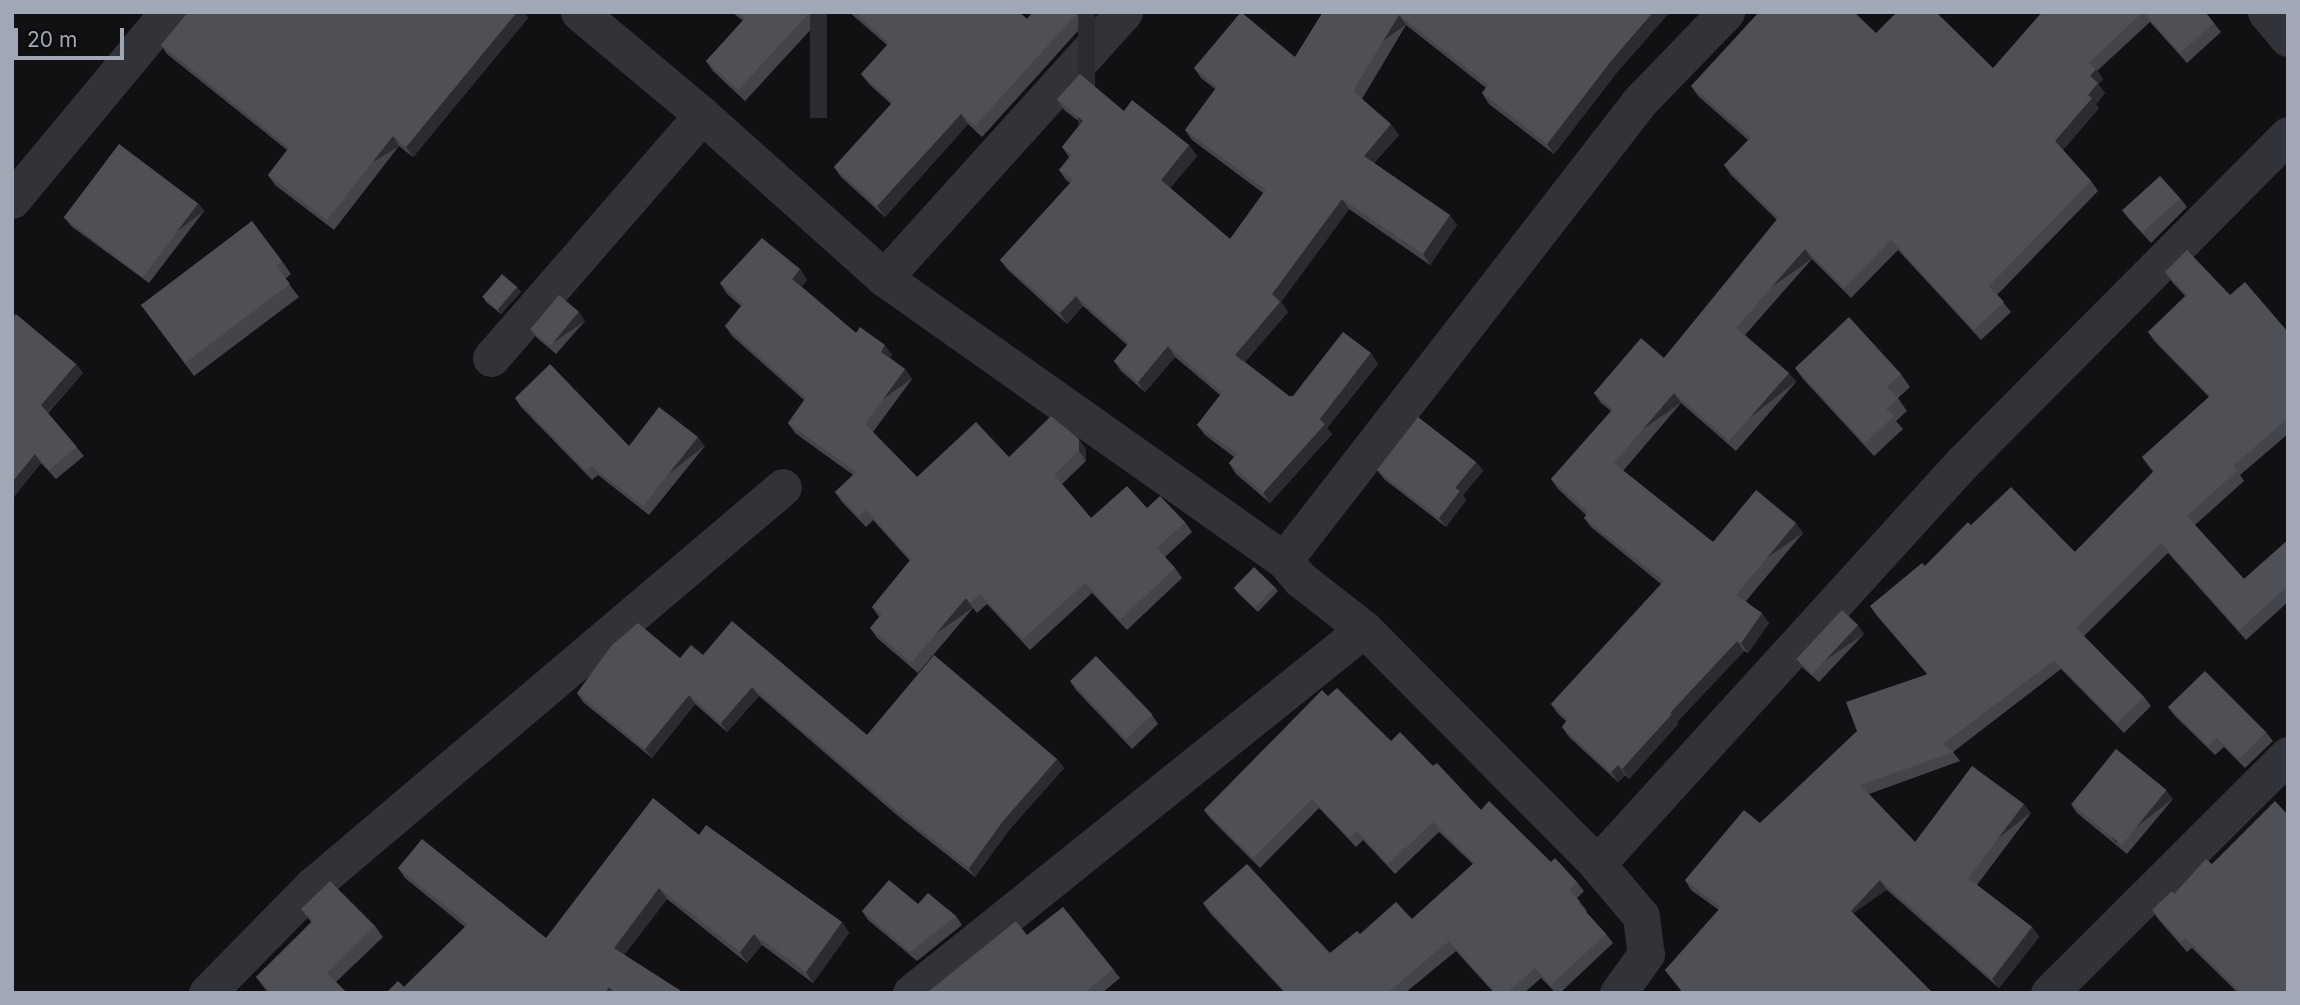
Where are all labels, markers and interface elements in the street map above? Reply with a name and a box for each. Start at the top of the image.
scale bar [18,14,128,58]
text: 20 m [27,27,77,52]

